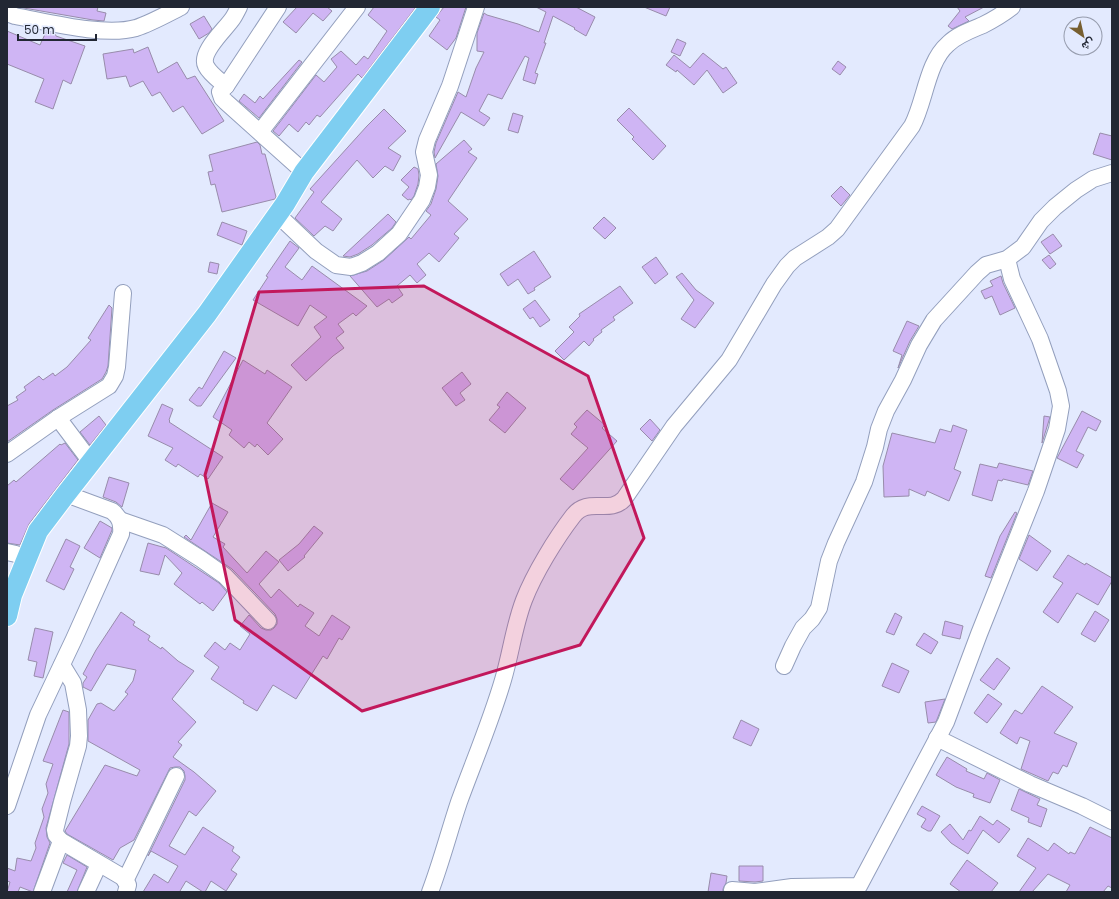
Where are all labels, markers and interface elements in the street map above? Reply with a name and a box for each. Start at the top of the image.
scale bar [18,16,96,42]
north arrow [1063,16,1103,56]
text: 50 m [24,21,55,38]
text: ش [1079,34,1099,55]

